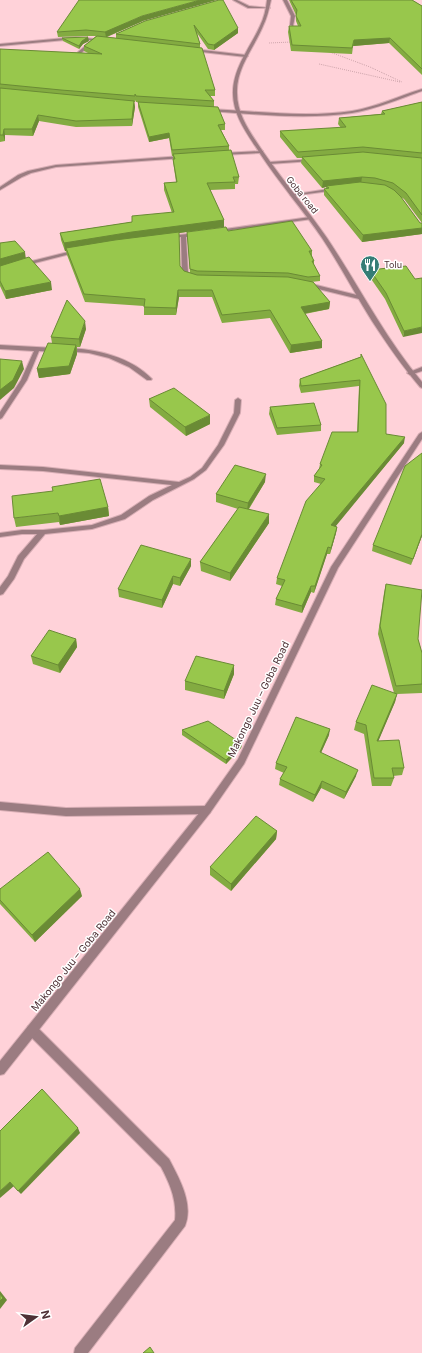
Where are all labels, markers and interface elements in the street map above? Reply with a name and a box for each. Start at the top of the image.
street label: Goba road [284,174,321,215]
restaurant icon: Tolu [359,254,381,282]
place label: Tolu [384,259,402,270]
street label: Makongo Juu – Goba Road [225,639,291,759]
street label: Makongo Juu – Goba Road [28,907,118,1013]
north arrow [16,1297,56,1337]
text: N [38,1309,54,1320]

